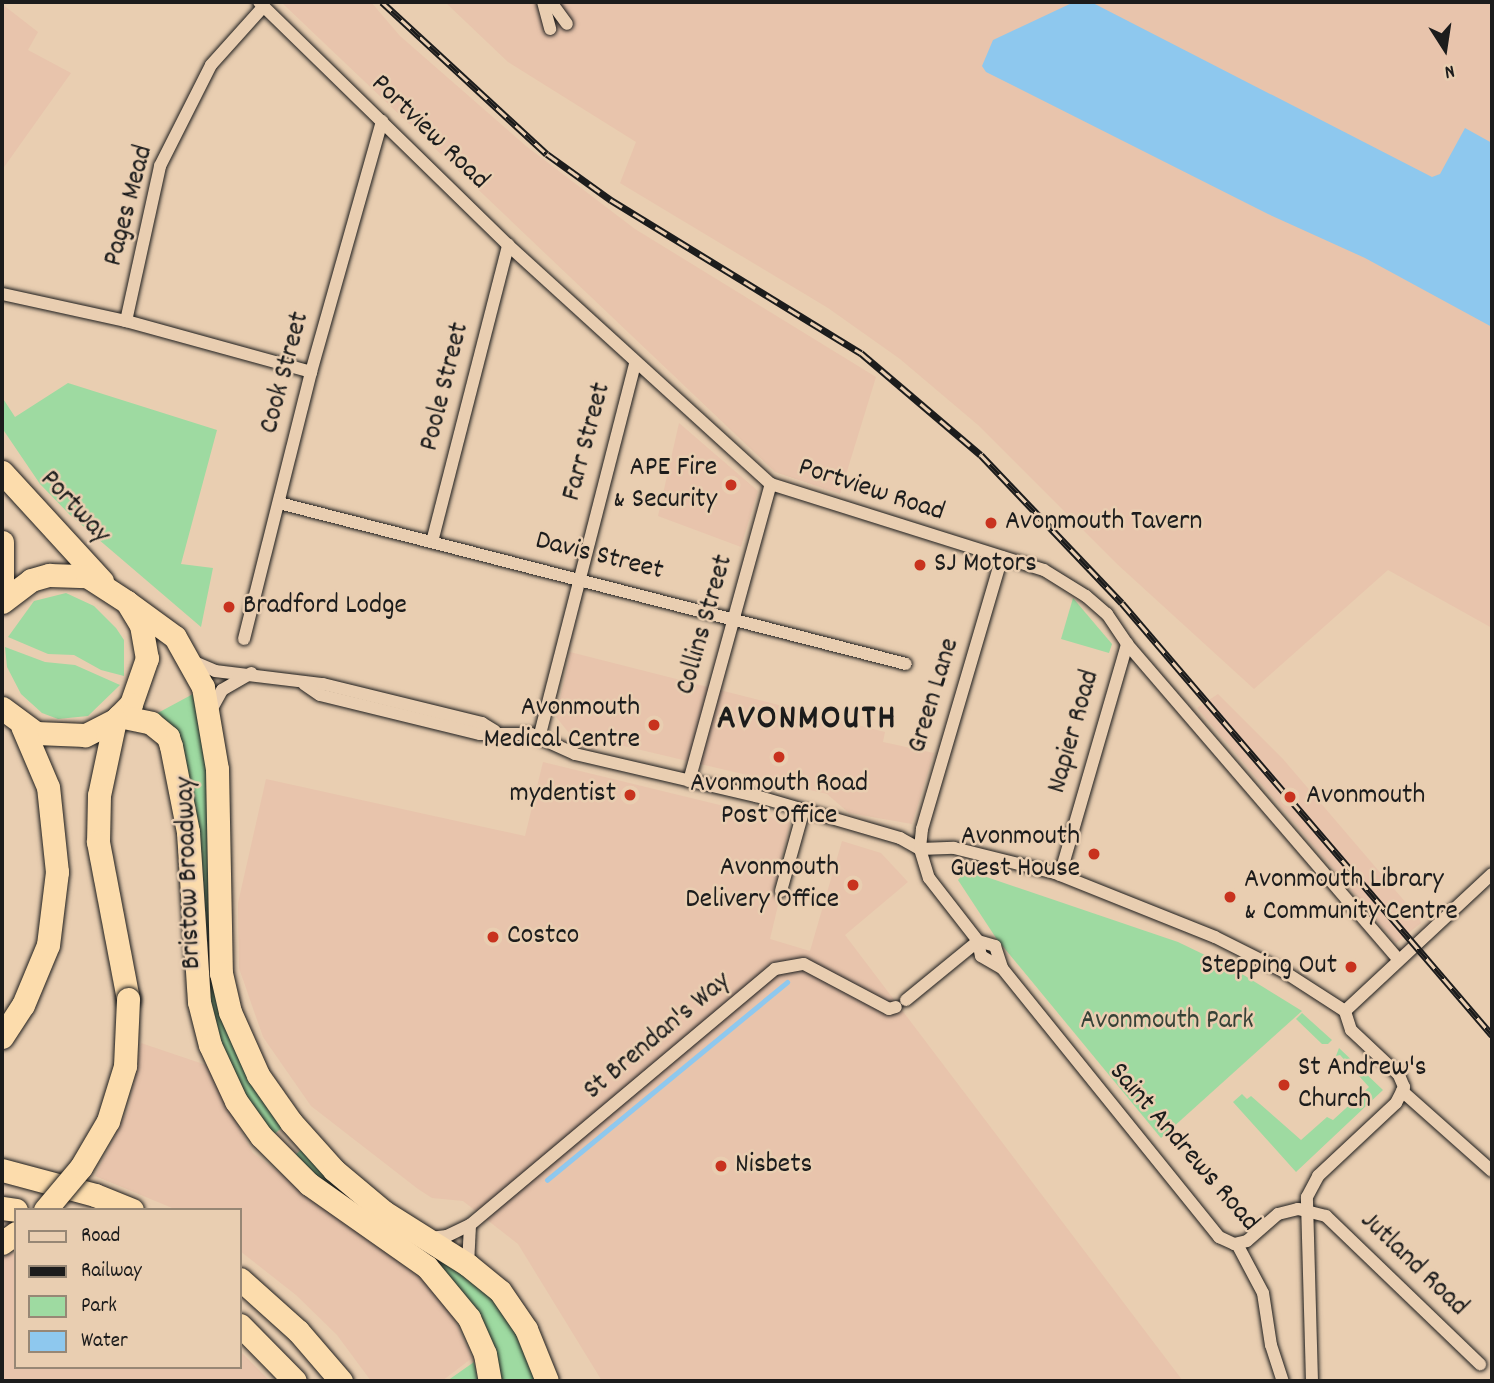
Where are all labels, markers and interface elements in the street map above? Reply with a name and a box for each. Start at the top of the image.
north arrow [1410,14,1480,84]
text: N [1442,56,1457,84]
street label: Portview Road [363,68,495,198]
street label: Pages Mead [98,142,162,270]
street label: Cook Street [254,308,318,438]
street label: Poole Street [414,319,478,455]
street label: Farr Street [556,379,620,505]
place label: APE Fire & Security [613,452,717,518]
street label: Portview Road [794,452,948,530]
street label: Portway [32,464,116,552]
marker: APE Fire & Security [723,477,739,493]
place label: Avonmouth Tavern [1005,506,1202,540]
marker: Avonmouth Tavern [983,515,999,531]
street label: Davis Street [532,525,666,589]
place label: SJ Motors [934,548,1037,582]
street label: Collins Street [670,551,742,699]
marker: SJ Motors [912,557,928,573]
place label: Bradford Lodge [243,590,407,624]
marker: Bradford Lodge [221,599,237,615]
street label: Green Lane [902,634,968,758]
street label: Napier Road [1041,667,1109,797]
place label: Avonmouth Medical Centre [483,692,640,758]
district label: AVONMOUTH [718,699,896,741]
marker: Avonmouth Medical Centre [646,717,662,733]
marker: Avonmouth Road Post Office [771,749,787,765]
place label: Avonmouth Road Post Office [690,768,868,834]
street label: Bristow Broadway [170,776,210,970]
place label: mydentist [509,778,616,812]
place label: Avonmouth [1306,780,1425,814]
marker: mydentist [622,787,638,803]
marker: Avonmouth [1280,787,1300,807]
place label: Avonmouth Guest House [950,821,1080,887]
marker: Avonmouth Guest House [1086,846,1102,862]
place label: Avonmouth Delivery Office [685,852,839,918]
place label: Avonmouth Library & Community Centre [1244,864,1458,930]
marker: Avonmouth Delivery Office [845,877,861,893]
marker: Avonmouth Library & Community Centre [1222,889,1238,905]
place label: Costco [507,920,579,954]
marker: Costco [485,929,501,945]
place label: Stepping Out [1201,950,1337,984]
marker: Stepping Out [1343,959,1359,975]
street label: St Brendan's Way [578,966,738,1108]
park label: Avonmouth Park [1080,1005,1254,1039]
place label: St Andrew's Church [1298,1052,1426,1118]
street label: Saint Andrews Road [1100,1057,1266,1239]
marker: St Andrew's Church [1276,1077,1292,1093]
place label: Nisbets [735,1149,812,1183]
marker: Nisbets [713,1158,729,1174]
street label: Jutland Road [1352,1205,1474,1325]
legend [14,1208,242,1369]
text: Road [81,1222,120,1252]
text: Railway [81,1257,142,1287]
text: Park [81,1292,117,1322]
text: Water [81,1327,128,1357]

